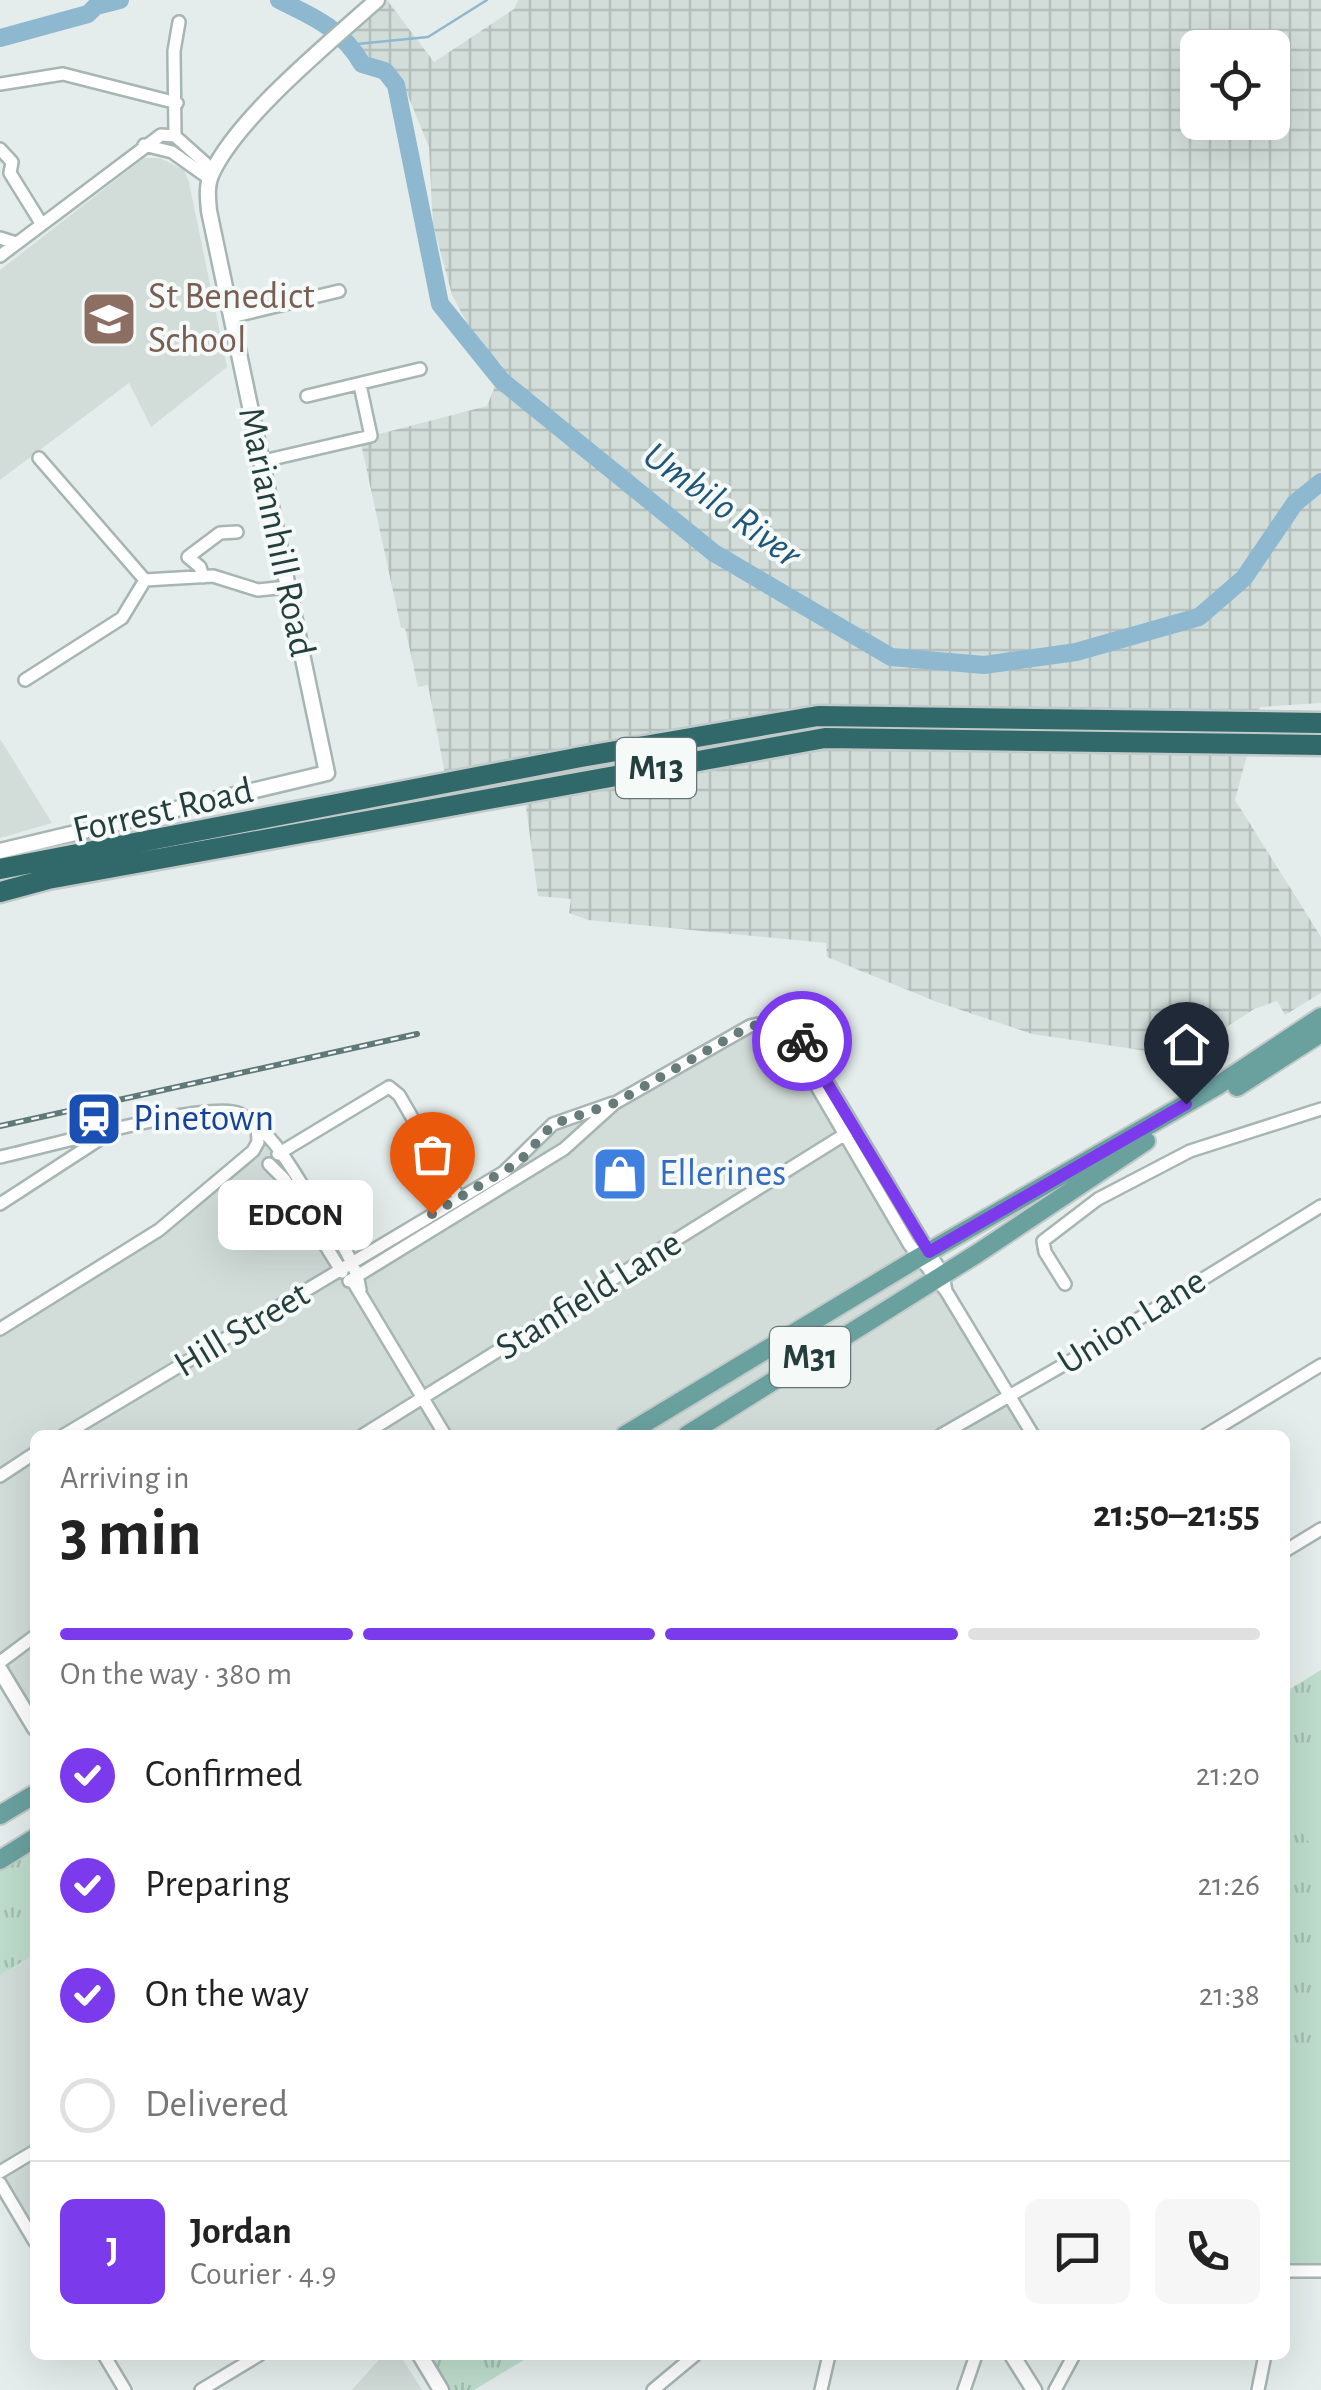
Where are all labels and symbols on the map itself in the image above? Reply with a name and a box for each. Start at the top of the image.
place label: St Benedict School [148,278,315,360]
school or university icon: St Benedict School [79,289,139,349]
street label: Mariannhill Road [231,404,321,660]
water label: Umbilo River [636,435,809,576]
road number: M13 [616,738,696,798]
street label: Forrest Road [69,772,257,850]
courier [752,991,852,1091]
pin [1144,1002,1229,1105]
station icon: Pinetown [64,1089,124,1149]
place label: Pinetown [133,1100,274,1138]
pin [390,1112,475,1215]
shop icon: Ellerines [590,1144,650,1204]
place label: Ellerines [659,1155,786,1193]
callout: EDCON [217,1179,372,1249]
street label: Stanfield Lane [490,1224,688,1368]
street label: Union Lane [1051,1262,1213,1382]
street label: Hill Street [168,1275,316,1385]
road number: M31 [770,1327,850,1387]

